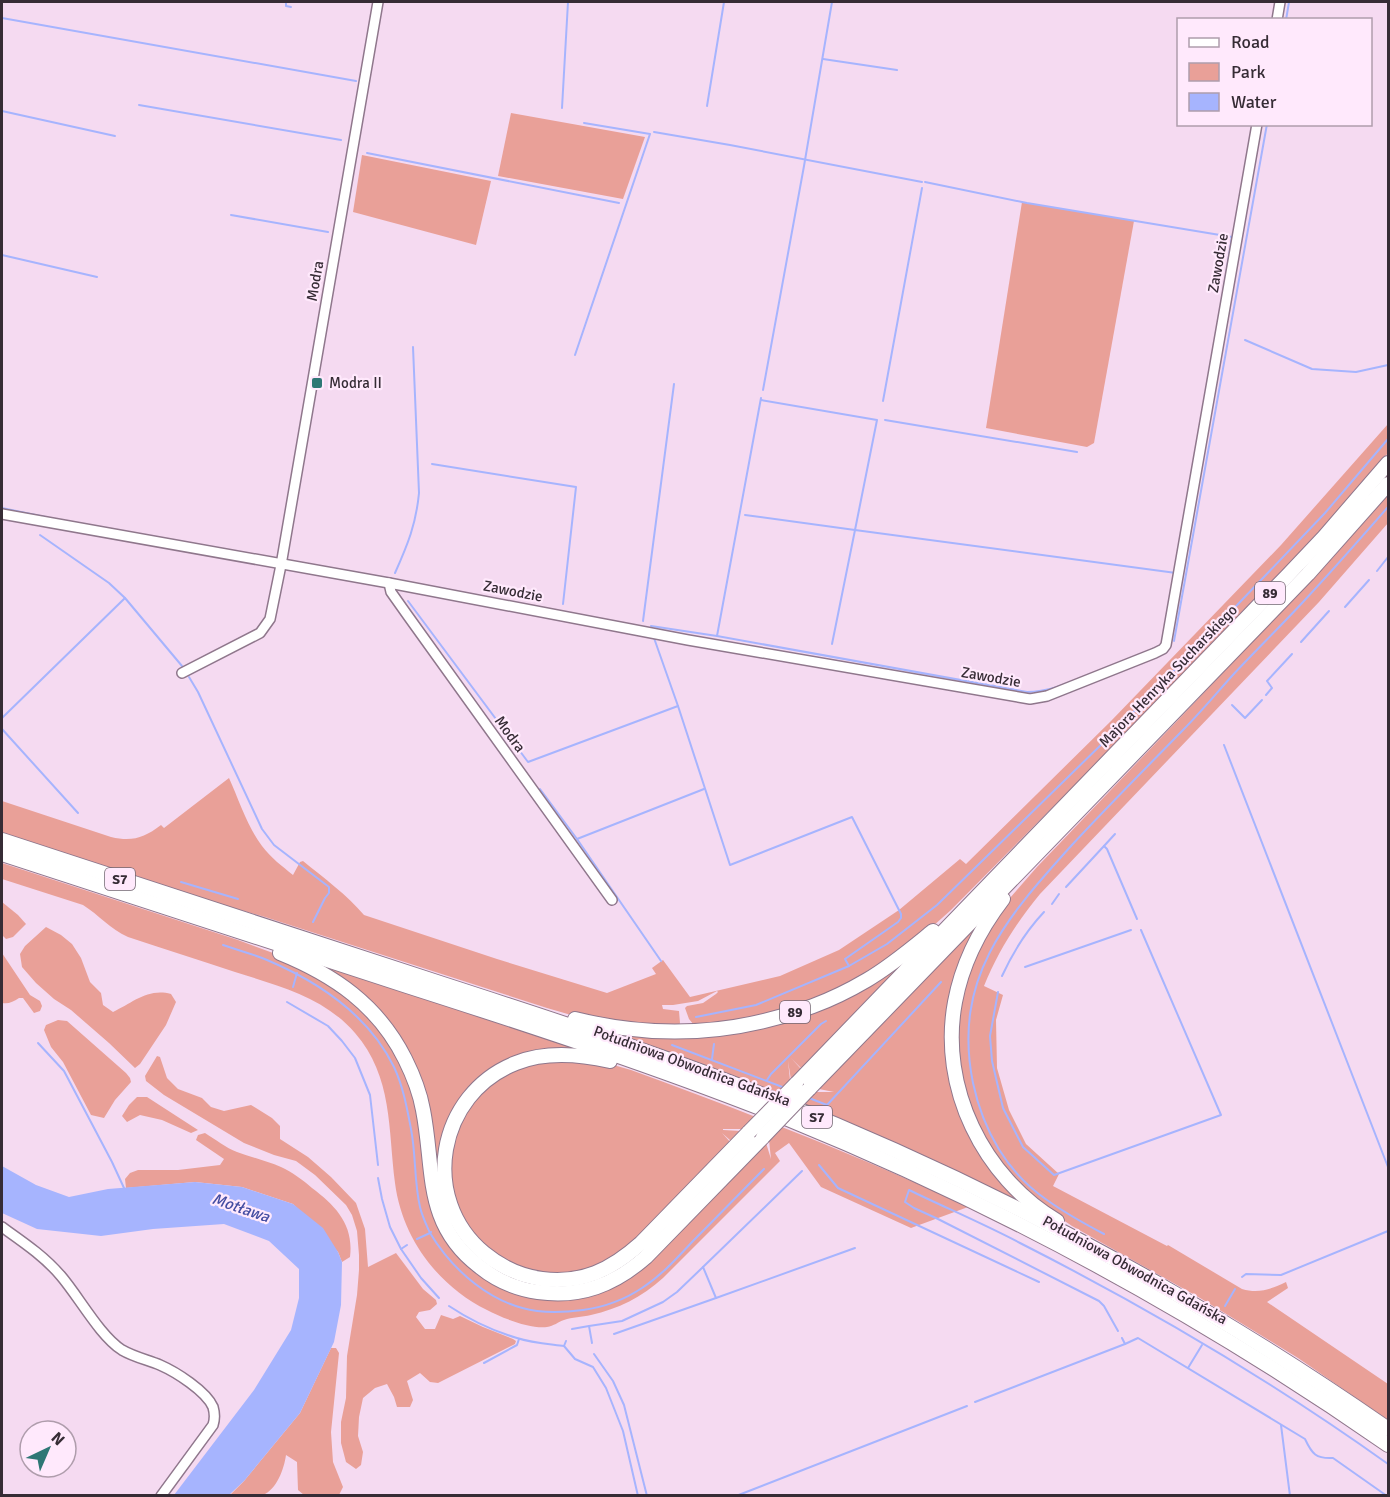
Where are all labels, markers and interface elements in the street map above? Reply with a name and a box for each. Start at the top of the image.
legend [1177,18,1372,126]
text: Road [1231,31,1270,53]
text: Park [1231,61,1266,83]
text: Water [1231,91,1277,113]
street label: Zawodzie [1204,232,1232,294]
street label: Modra [303,259,327,303]
place label: Modra II [329,374,382,392]
marker: Modra II [310,376,324,390]
street label: Zawodzie [482,576,544,606]
road number: 89 [1255,582,1285,604]
street label: Majora Henryka Sucharskiego [1095,601,1241,751]
street label: Zawodzie [960,663,1022,691]
street label: Modra [491,712,529,756]
road number: S7 [105,868,135,890]
road number: 89 [780,1001,810,1023]
street label: Południowa Obwodnica Gdańska [591,1022,793,1110]
road number: S7 [802,1106,832,1128]
water label: Motława [209,1189,273,1227]
street label: Południowa Obwodnica Gdańska [1040,1212,1230,1328]
north arrow [18,1419,78,1479]
text: N [47,1428,69,1450]

